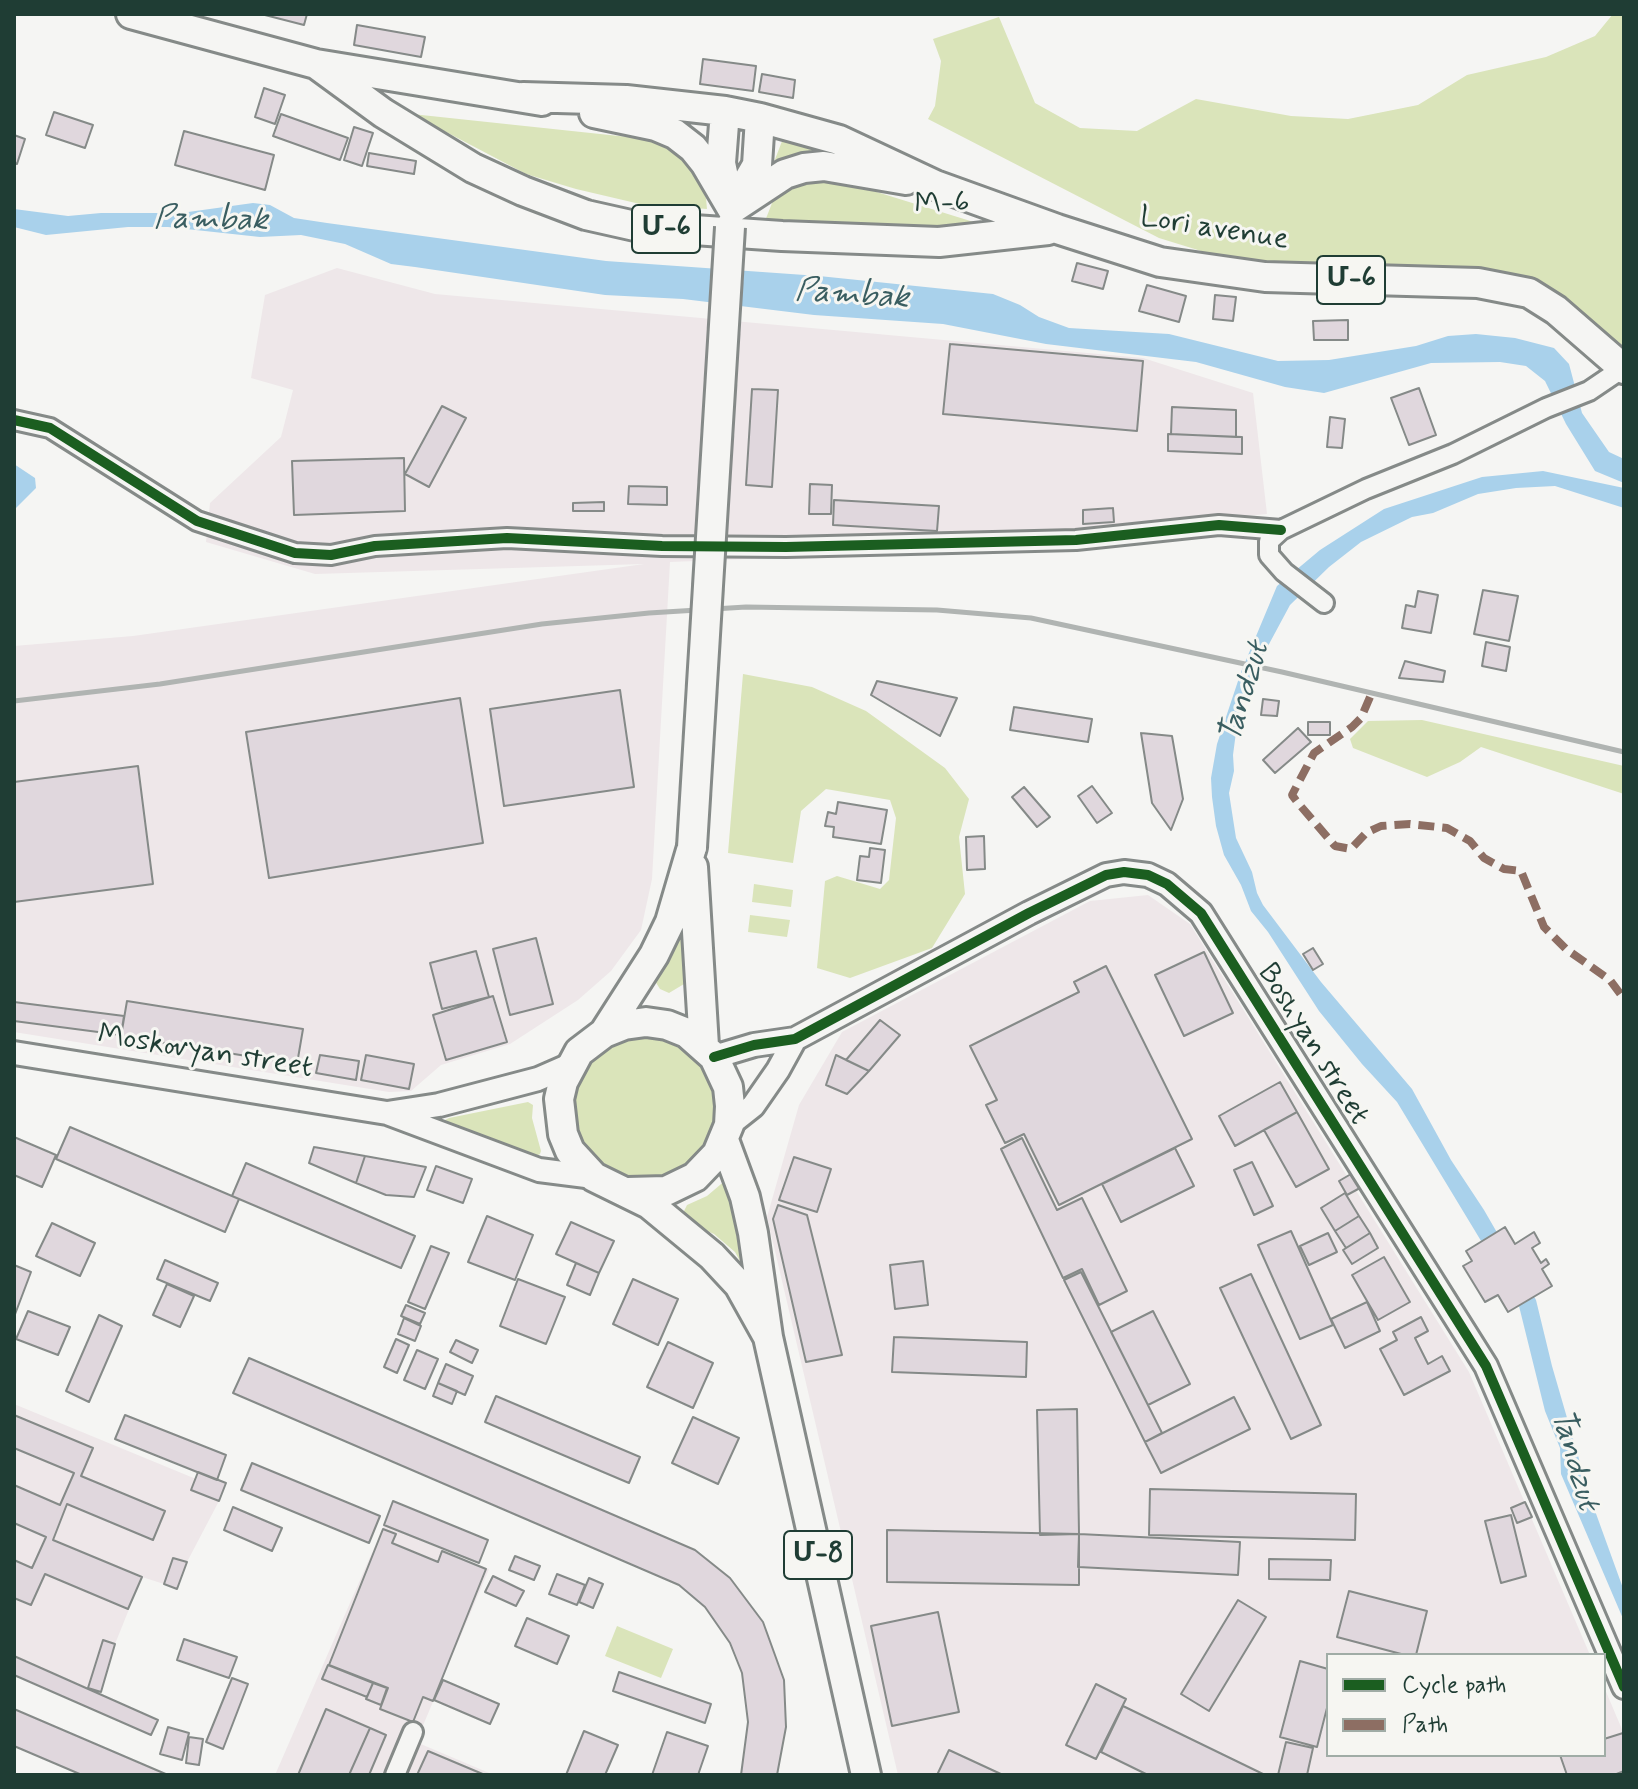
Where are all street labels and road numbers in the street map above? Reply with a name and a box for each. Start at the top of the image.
street label: M-6 [914,186,970,224]
street label: Lori avenue [1137,201,1291,259]
road number: Մ-6 [632,205,700,253]
road number: Մ-6 [1317,256,1385,304]
street label: Boshyan street [1248,958,1376,1132]
street label: Moskovyan street [95,1018,315,1088]
road number: Մ-8 [784,1531,852,1579]

